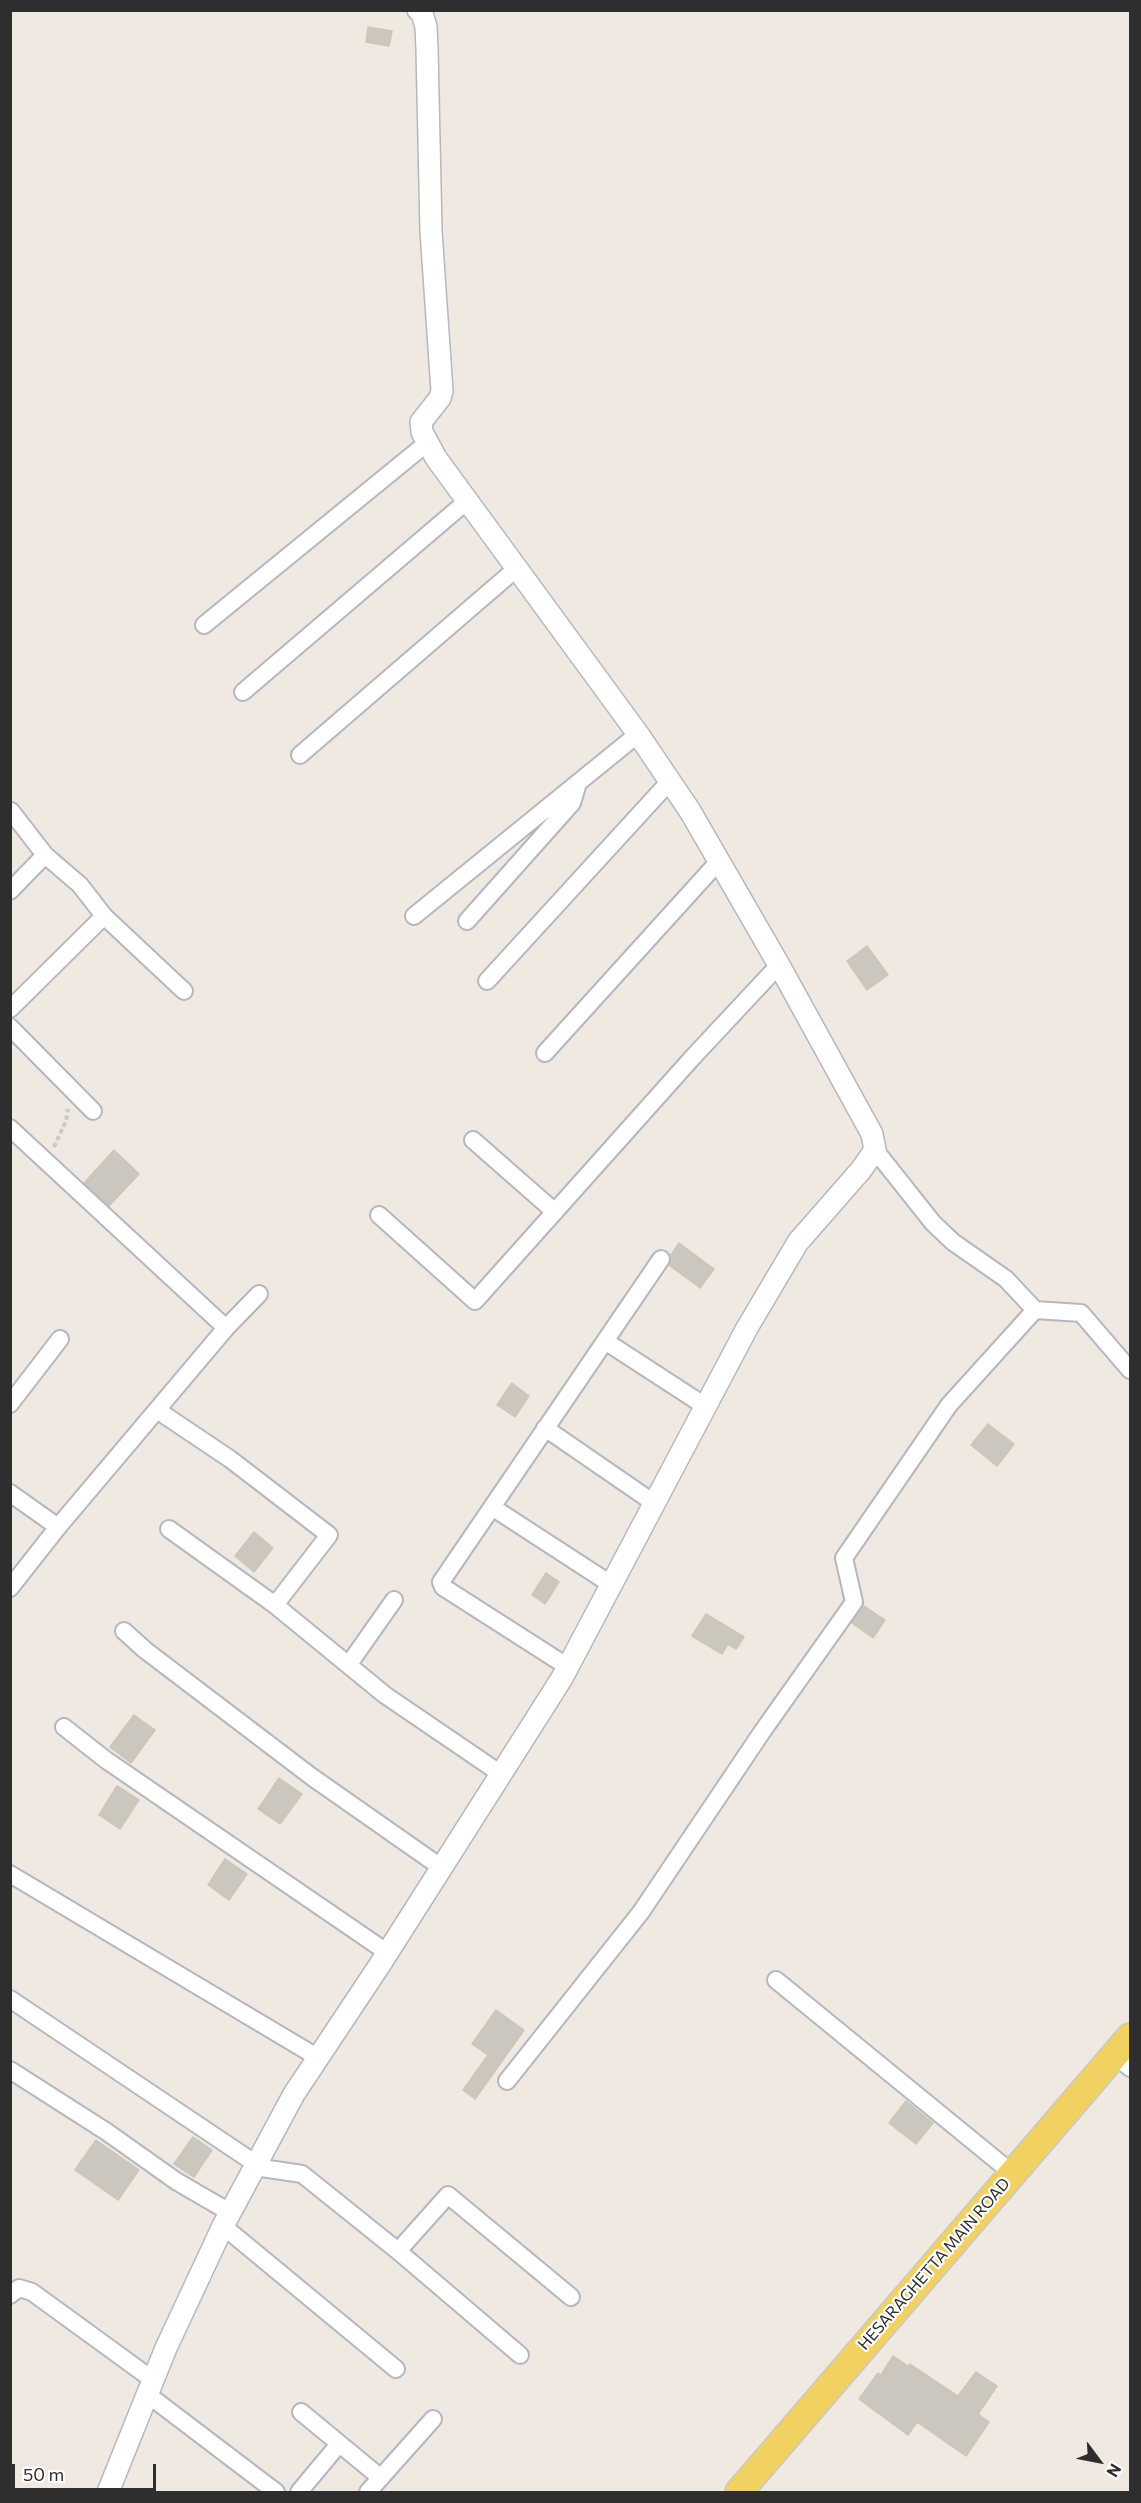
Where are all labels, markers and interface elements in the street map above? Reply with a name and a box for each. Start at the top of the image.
street label: HESARAGHETTA MAIN ROAD [854,2174,1014,2354]
north arrow [1069,2431,1129,2491]
scale bar [15,2452,159,2490]
text: N [1103,2461,1126,2481]
text: 50 m [23,2463,64,2485]

